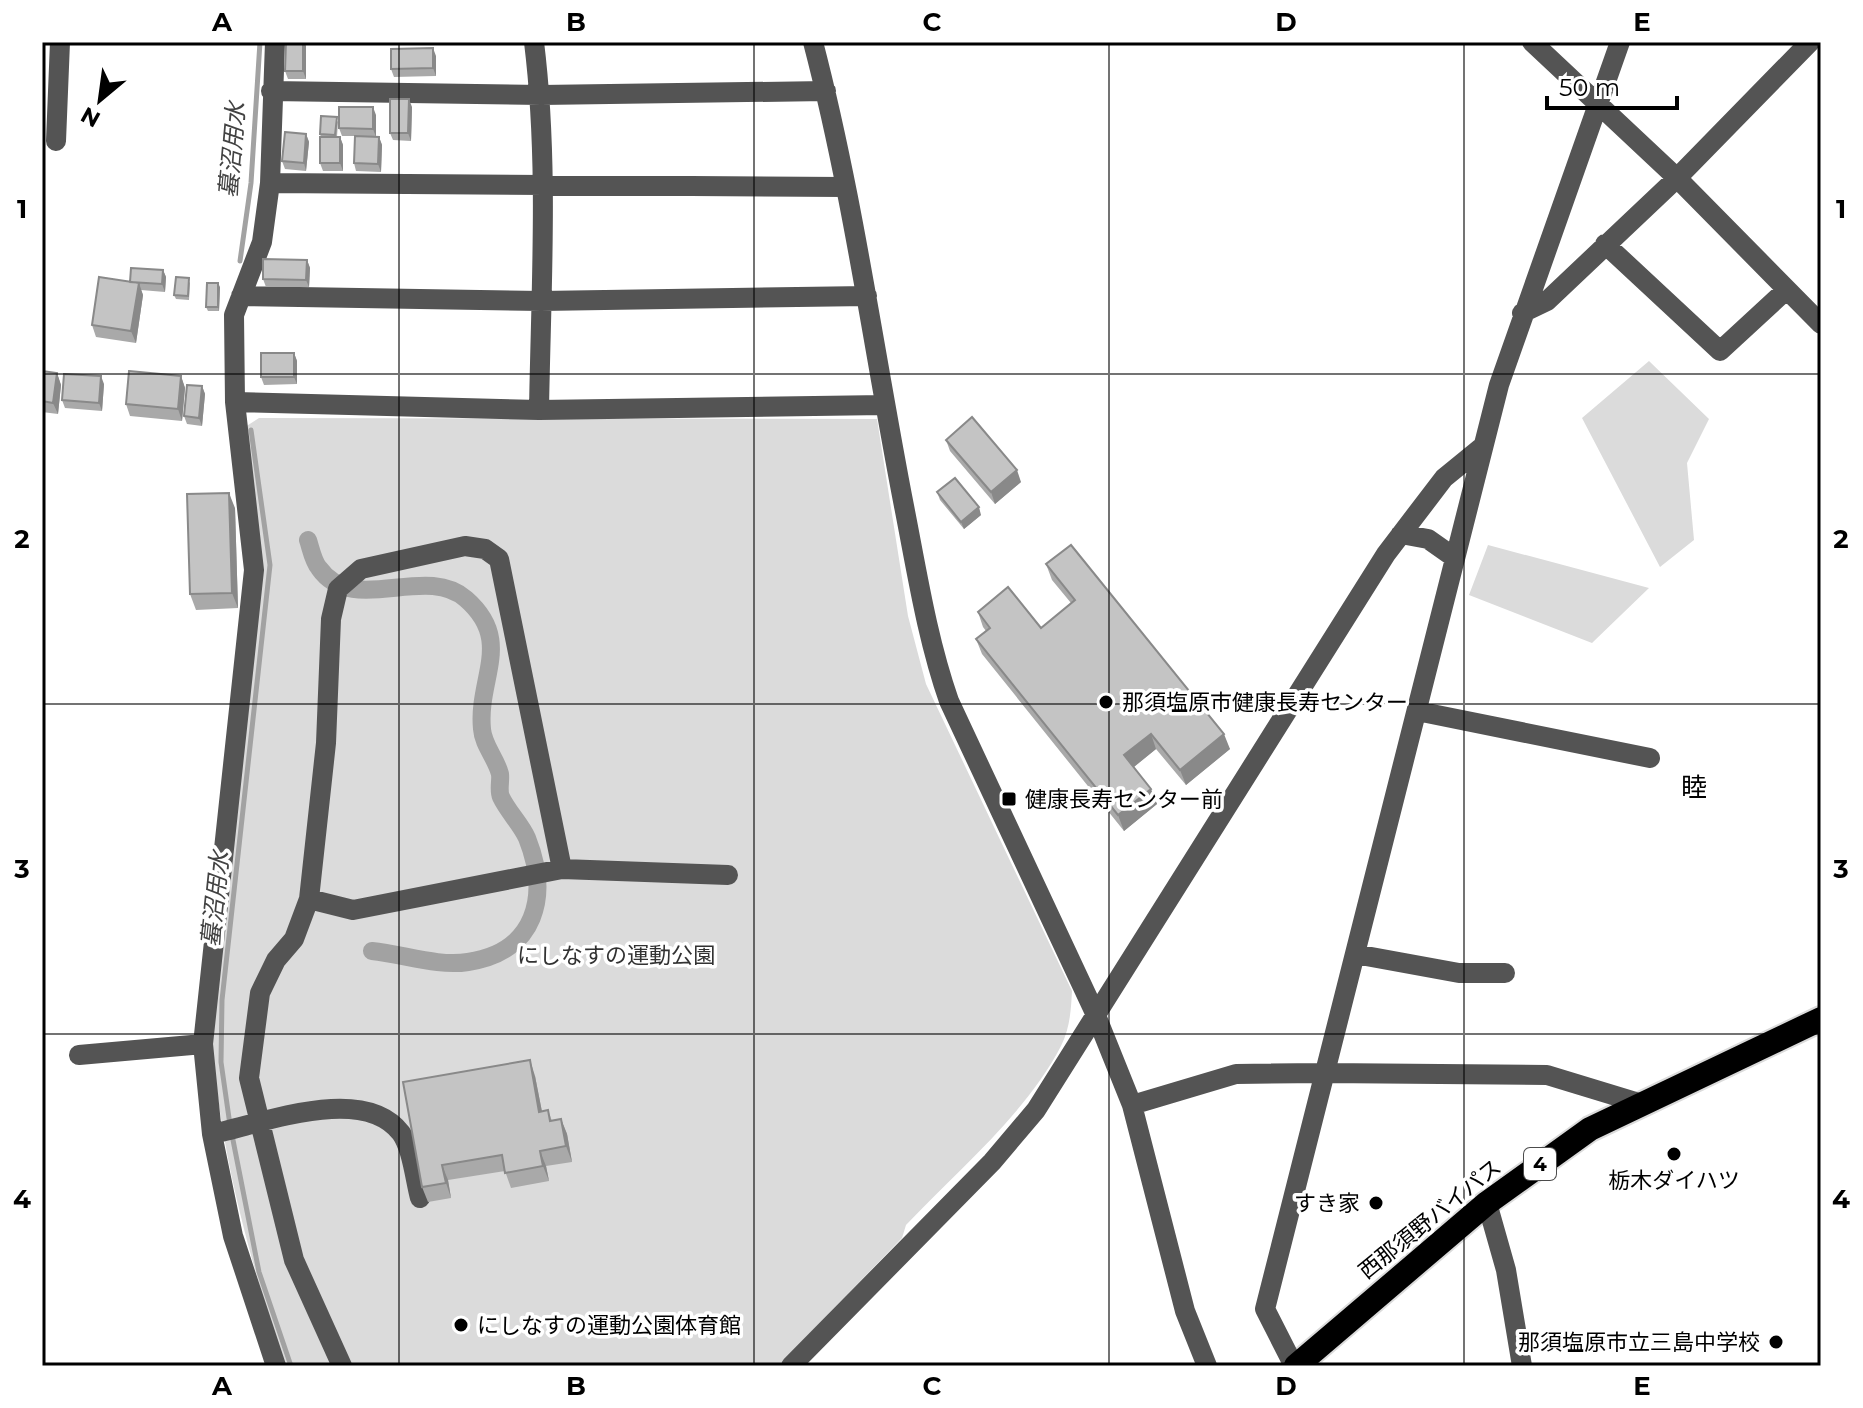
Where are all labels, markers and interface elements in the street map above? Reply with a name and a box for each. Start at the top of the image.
text: A [211,6,233,38]
text: B [566,6,586,38]
text: C [923,6,942,38]
text: D [1275,6,1297,38]
text: E [1633,6,1651,38]
north arrow [60,60,140,140]
scale bar [1547,60,1677,110]
text: 50 m [1559,73,1620,102]
water label: 蟇沼用水 [213,98,251,199]
text: N [76,101,105,133]
text: 1 [17,193,27,225]
text: 1 [1836,193,1846,225]
text: 2 [14,523,30,555]
text: 2 [1833,523,1849,555]
place label: 那須塩原市健康長寿センター [1122,689,1408,716]
marker: 那須塩原市健康長寿センター [1097,693,1115,711]
district label: 睦 [1681,771,1707,803]
place label: 健康長寿センター前 [1025,786,1223,813]
marker: 健康長寿センター前 [1000,790,1018,808]
water label: 蟇沼用水 [196,847,235,948]
text: 3 [13,853,30,885]
text: 3 [1832,853,1849,885]
park label: にしなすの運動公園 [517,942,715,969]
marker: 栃木ダイハツ [1665,1145,1683,1163]
road number: 4 [1524,1148,1556,1180]
street label: 西那須野バイパス [1353,1153,1507,1285]
place label: 栃木ダイハツ [1608,1167,1740,1194]
text: 4 [13,1183,31,1215]
text: 4 [1832,1183,1850,1215]
place label: すき家 [1294,1190,1360,1217]
marker: すき家 [1367,1194,1385,1212]
place label: にしなすの運動公園体育館 [477,1312,741,1339]
marker: にしなすの運動公園体育館 [452,1316,470,1334]
place label: 那須塩原市立三島中学校 [1518,1329,1760,1356]
marker: 那須塩原市立三島中学校 [1767,1333,1785,1351]
text: A [211,1370,233,1402]
text: B [566,1370,586,1402]
text: C [923,1370,942,1402]
text: D [1275,1370,1297,1402]
text: E [1633,1370,1651,1402]

